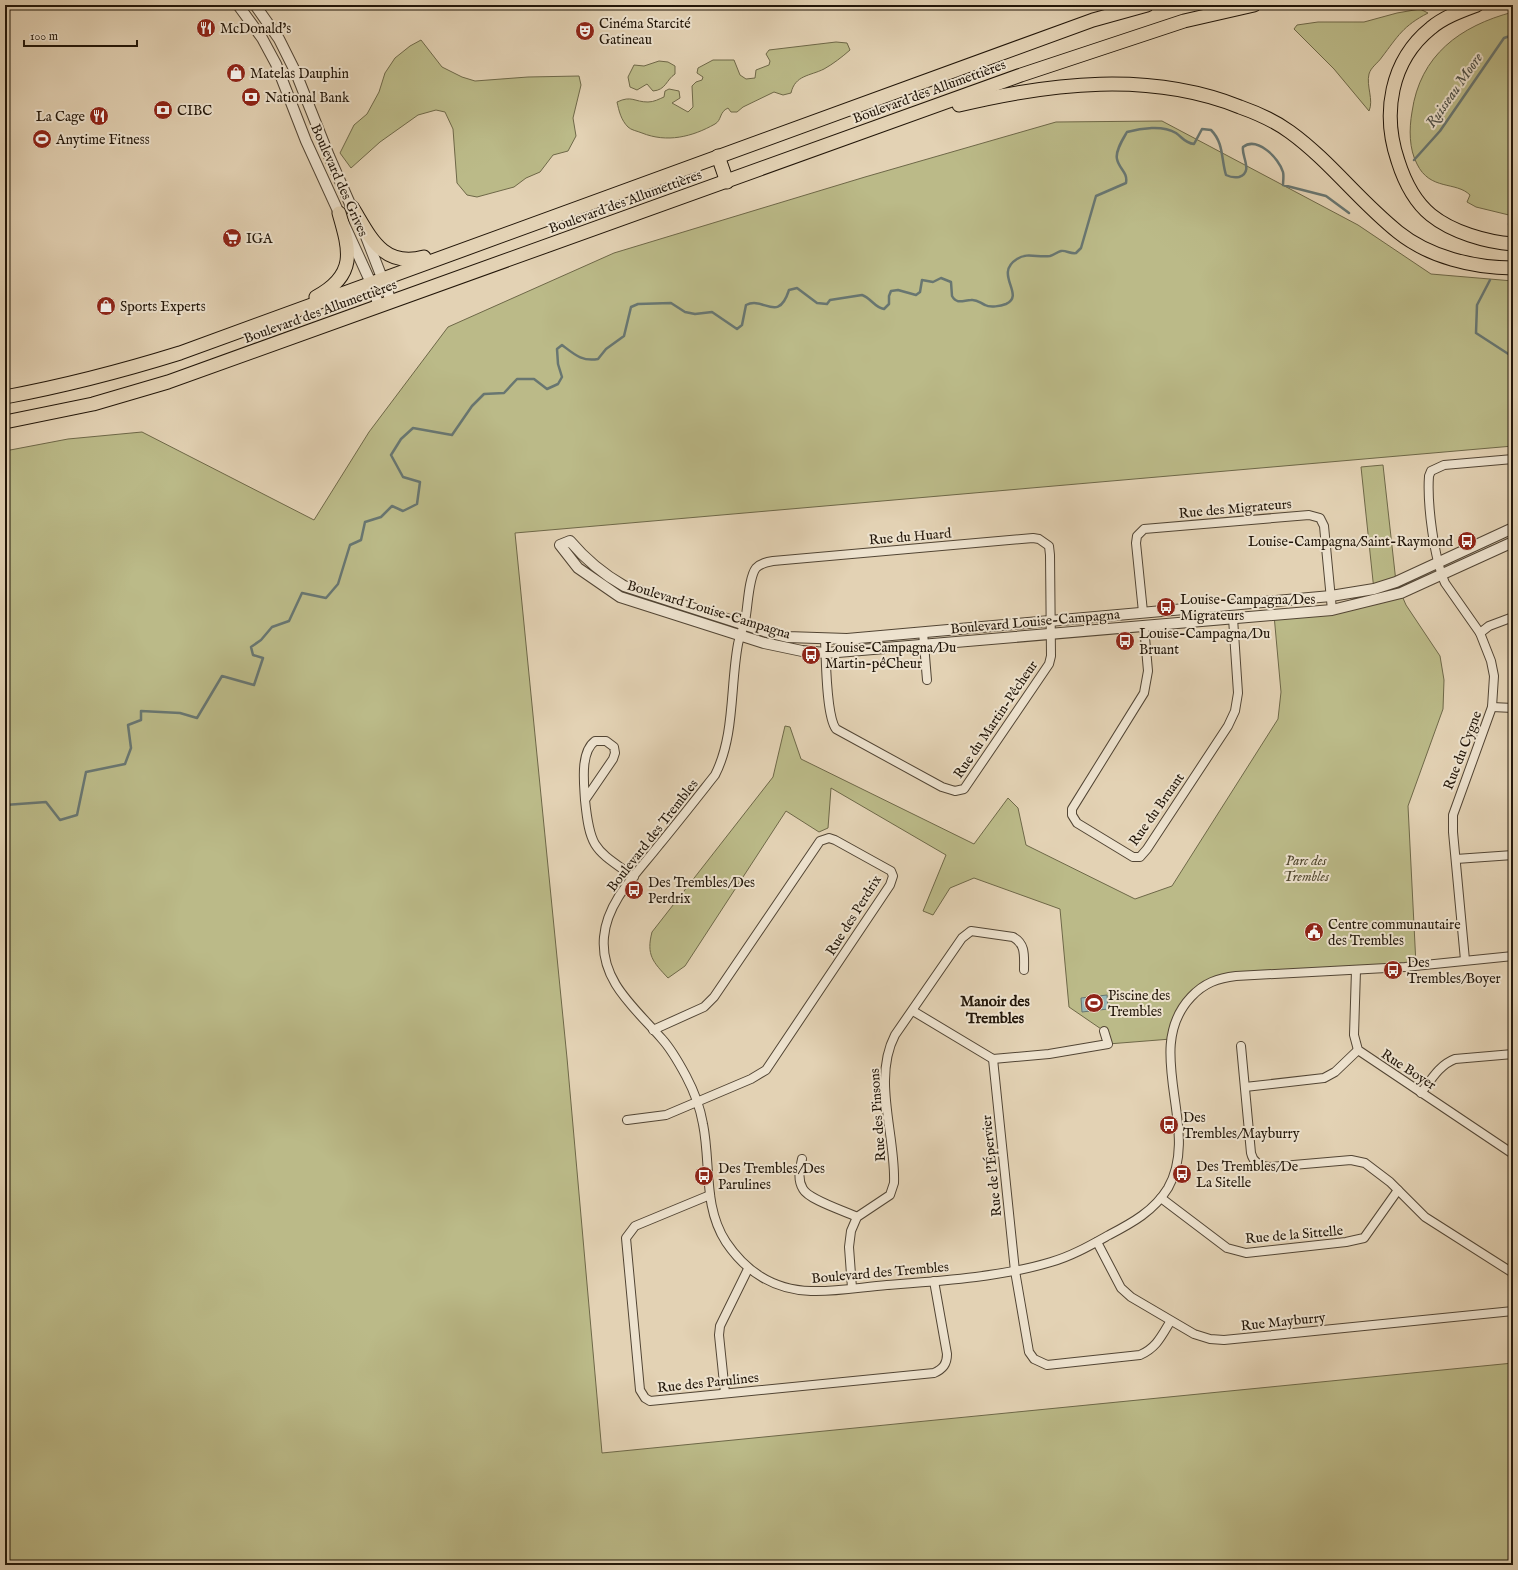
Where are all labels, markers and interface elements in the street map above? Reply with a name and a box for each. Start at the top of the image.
place label: Cinéma Starcité Gatineau [599,15,691,49]
restaurant icon: McDonald's [195,17,217,39]
place label: McDonald's [220,20,291,38]
theatre icon: Cinéma Starcité Gatineau [574,20,596,42]
scale bar [24,22,137,48]
text: 100 m [30,29,58,44]
water label: Ruisseau Moore [1422,49,1487,131]
street label: Boulevard des Allumettières [850,56,1008,128]
shop icon: Matelas Dauphin [225,62,247,84]
place label: Matelas Dauphin [250,65,350,83]
bank icon: National Bank [240,86,262,108]
place label: National Bank [265,89,350,107]
bank icon: CIBC [152,99,174,121]
place label: CIBC [177,102,212,120]
restaurant icon: La Cage [88,105,110,127]
place label: La Cage [36,108,86,126]
street label: Boulevard des Grives [306,121,372,240]
sports icon: Anytime Fitness [31,128,53,150]
place label: Anytime Fitness [55,131,150,149]
street label: Boulevard des Allumettières [546,166,704,238]
supermarket icon: IGA [221,227,243,249]
place label: IGA [246,230,273,248]
street label: Boulevard des Allumettières [241,276,399,348]
shop icon: Sports Experts [95,295,117,317]
place label: Sports Experts [120,298,206,316]
street label: Rue des Migrateurs [1178,495,1292,523]
street label: Rue du Huard [868,524,953,550]
bus stop icon: Louise-Campagna/Saint-Raymond [1456,530,1478,552]
place label: Louise-Campagna/Saint-Raymond [1248,533,1454,551]
street label: Boulevard Louise-Campagna [625,576,794,644]
place label: Louise-Campagna/Des Migrateurs [1180,591,1315,625]
bus stop icon: Louise-Campagna/Des Migrateurs [1155,596,1177,618]
street label: Boulevard Louise-Campagna [950,606,1122,638]
place label: Louise-Campagna/Du Bruant [1139,625,1270,659]
bus stop icon: Louise-Campagna/Du Bruant [1114,630,1136,652]
place label: Louise-Campagna/Du Martin-pêCheur [825,639,956,673]
bus stop icon: Louise-Campagna/Du Martin-pêCheur [800,644,822,666]
street label: Rue du Martin-Pêcheur [950,657,1042,782]
street label: Rue du Cygne [1440,708,1486,792]
street label: Rue du Bruant [1125,769,1189,850]
street label: Boulevard des Trembles [603,776,702,896]
park label: Parc des Trembles [1283,852,1330,886]
street label: Rue des Perdrix [822,872,886,959]
place label: Des Trembles/Des Perdrix [648,874,755,908]
bus stop icon: Des Trembles/Des Perdrix [623,879,645,901]
place label: Centre communautaire des Trembles [1328,916,1461,950]
public building icon: Centre communautaire des Trembles [1303,921,1325,943]
place label: Des Trembles/Boyer [1407,954,1501,988]
bus stop icon: Des Trembles/Boyer [1382,959,1404,981]
place label: Piscine des Trembles [1108,987,1170,1021]
district label: Manoir des Trembles [960,992,1031,1028]
sports icon: Piscine des Trembles [1083,992,1105,1014]
street label: Rue Boyer [1377,1045,1439,1094]
street label: Rue des Pinsons [866,1068,890,1162]
place label: Des Trembles/Mayburry [1183,1109,1300,1143]
street label: Rue de l'Épervier [977,1114,1006,1218]
bus stop icon: Des Trembles/Mayburry [1158,1114,1180,1136]
place label: Des Trembles/De La Sitelle [1196,1158,1299,1192]
place label: Des Trembles/Des Parulines [718,1160,825,1194]
bus stop icon: Des Trembles/De La Sitelle [1171,1163,1193,1185]
bus stop icon: Des Trembles/Des Parulines [693,1165,715,1187]
street label: Rue de la Sittelle [1244,1222,1344,1248]
street label: Boulevard des Trembles [811,1258,950,1288]
street label: Rue Mayburry [1240,1309,1326,1335]
street label: Rue des Parulines [656,1369,760,1397]

